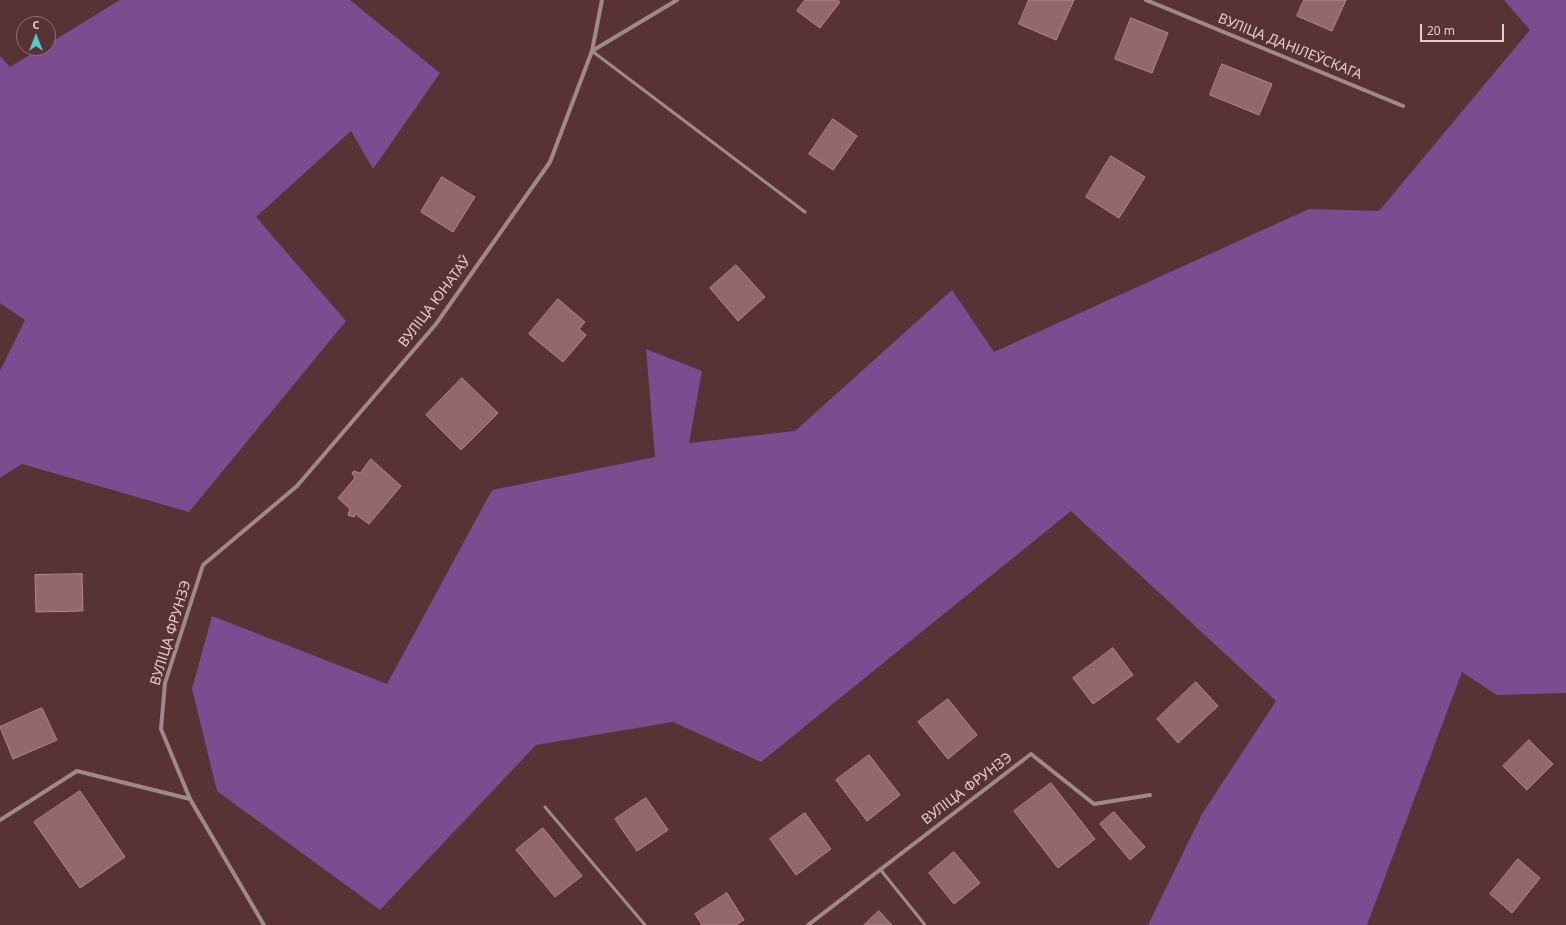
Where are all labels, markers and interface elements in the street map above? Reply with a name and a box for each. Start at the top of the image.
street label: ВУЛІЦА ДАНІЛЕЎСКАГА [1215,10,1365,84]
north arrow [16,16,56,56]
scale bar [1422,16,1506,42]
text: С [32,17,40,32]
text: 20 m [1427,22,1455,39]
street label: ВУЛІЦА ЮНАТАЎ [395,253,475,351]
street label: ВУЛІЦА ФРУНЗЭ [147,578,195,688]
street label: ВУЛІЦА ФРУНЗЭ [918,750,1016,828]

